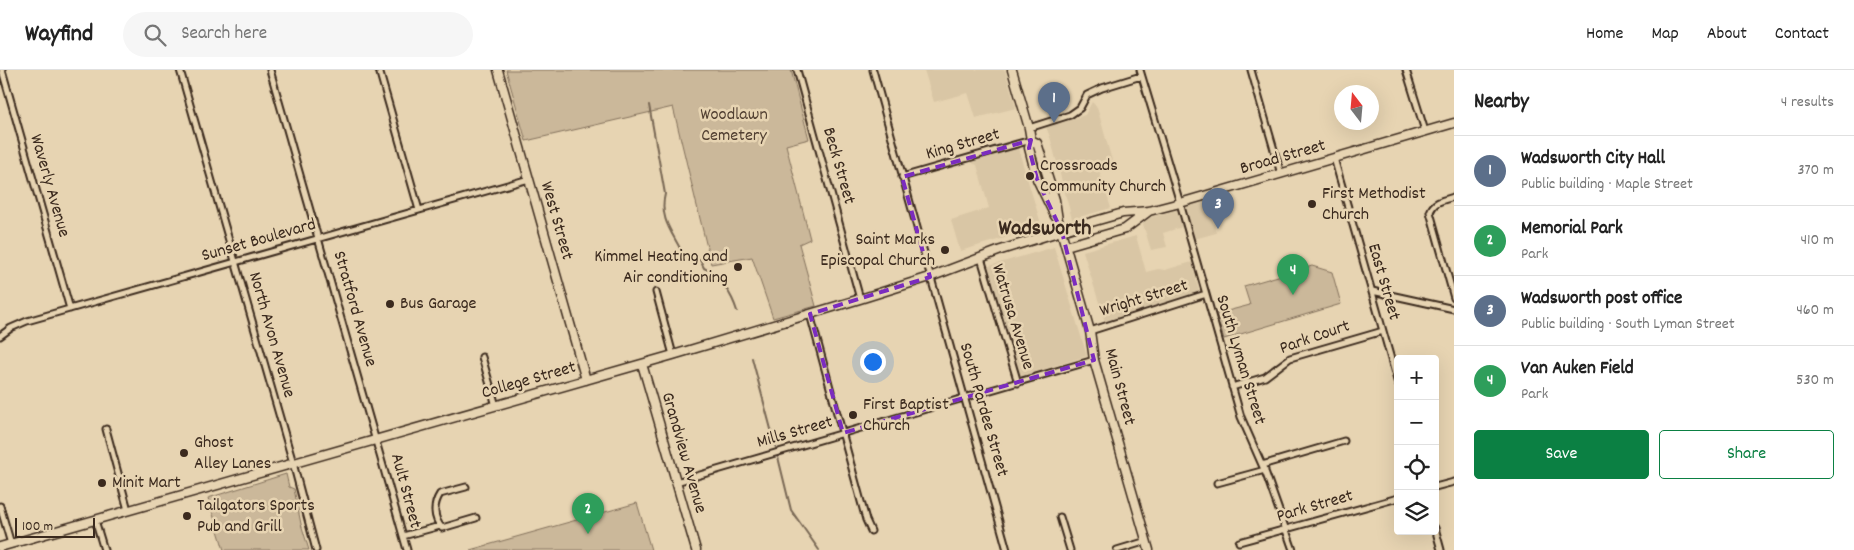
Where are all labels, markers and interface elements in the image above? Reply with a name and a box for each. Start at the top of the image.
search box [123,12,473,57]
text: Wayfind [25,18,93,52]
icon: search [141,21,169,49]
text: Search here [181,21,267,48]
text: Home [1586,22,1623,47]
text: Map [1651,22,1679,47]
text: About [1707,22,1747,47]
text: Contact [1775,22,1829,47]
pin: 1 [1038,82,1070,123]
north arrow [1334,85,1379,130]
text: Nearby [1474,88,1529,118]
text: 4 results [1781,91,1834,114]
park label: Woodlawn Cemetery [700,103,768,149]
street label: King Street [923,122,1003,167]
street label: Beck Street [815,125,861,208]
street label: Waverly Avenue [22,132,76,240]
street label: Broad Street [1237,134,1329,182]
text: Wadsworth City Hall [1521,146,1665,173]
place label: Crossroads Community Church [1040,154,1166,200]
text: 1 [1488,159,1492,182]
text: 370 m [1797,159,1834,182]
marker: Crossroads Community Church [1024,170,1036,182]
text: Public building · Maple Street [1521,173,1693,196]
street label: West Street [533,179,579,263]
place label: First Methodist Church [1322,182,1426,228]
pin: 3 [1202,188,1234,229]
marker: First Methodist Church [1306,198,1318,210]
street label: Sunset Boulevard [199,213,319,269]
district label: Wadsworth [999,214,1091,245]
text: Memorial Park [1521,216,1623,243]
place label: Saint Marks Episcopal Church [820,228,935,274]
text: 2 [1487,229,1494,252]
text: 410 m [1800,229,1834,252]
street label: East Street [1360,241,1406,324]
text: Park [1521,243,1548,266]
marker: Saint Marks Episcopal Church [939,244,951,256]
place label: Kimmel Heating and Air conditioning [594,245,728,291]
street label: Stratford Avenue [326,248,382,370]
pin: 4 [1277,254,1309,295]
marker: Kimmel Heating and Air conditioning [732,261,744,273]
street label: Watrusa Avenue [984,261,1040,373]
street label: North Avon Avenue [241,269,301,401]
street label: Wright Street [1097,274,1191,324]
text: Wadsworth post office [1521,286,1682,313]
place label: Bus Garage [400,292,477,317]
street label: South Lyman Street [1208,292,1272,428]
marker: Bus Garage [384,298,396,310]
text: 3 [1486,299,1494,322]
text: 460 m [1796,299,1834,322]
text: Public building · South Lyman Street [1521,313,1735,336]
street label: Park Court [1277,314,1354,362]
street label: South Pardee Street [952,340,1014,480]
street label: Main Street [1097,346,1141,428]
your location [860,349,886,375]
map controls [1394,355,1439,535]
button: + [1394,355,1439,400]
street label: College Street [479,356,579,406]
text: Van Auken Field [1521,356,1634,383]
text: 4 [1487,369,1493,392]
text: 530 m [1796,369,1834,392]
text: Park [1521,383,1548,406]
street label: Grandview Avenue [654,390,712,516]
place label: First Baptist Church [863,393,949,439]
button: − [1394,400,1439,445]
marker: First Baptist Church [847,409,859,421]
street label: Mills Street [754,410,836,456]
button: Save [1474,430,1649,479]
button: Share [1659,430,1834,479]
place label: Ghost Alley Lanes [194,431,271,477]
button: locate [1394,445,1439,490]
marker: Ghost Alley Lanes [178,447,190,459]
street label: Ault Street [383,451,427,531]
place label: Minit Mart [112,471,181,496]
marker: Minit Mart [96,477,108,489]
street label: Park Street [1274,484,1357,530]
button: layers [1394,490,1439,535]
pin: 2 [572,493,604,534]
place label: Tailgators Sports Pub and Grill [197,494,315,540]
marker: Tailgators Sports Pub and Grill [181,510,193,522]
scale bar [15,515,95,538]
text: 100 m [22,517,53,537]

